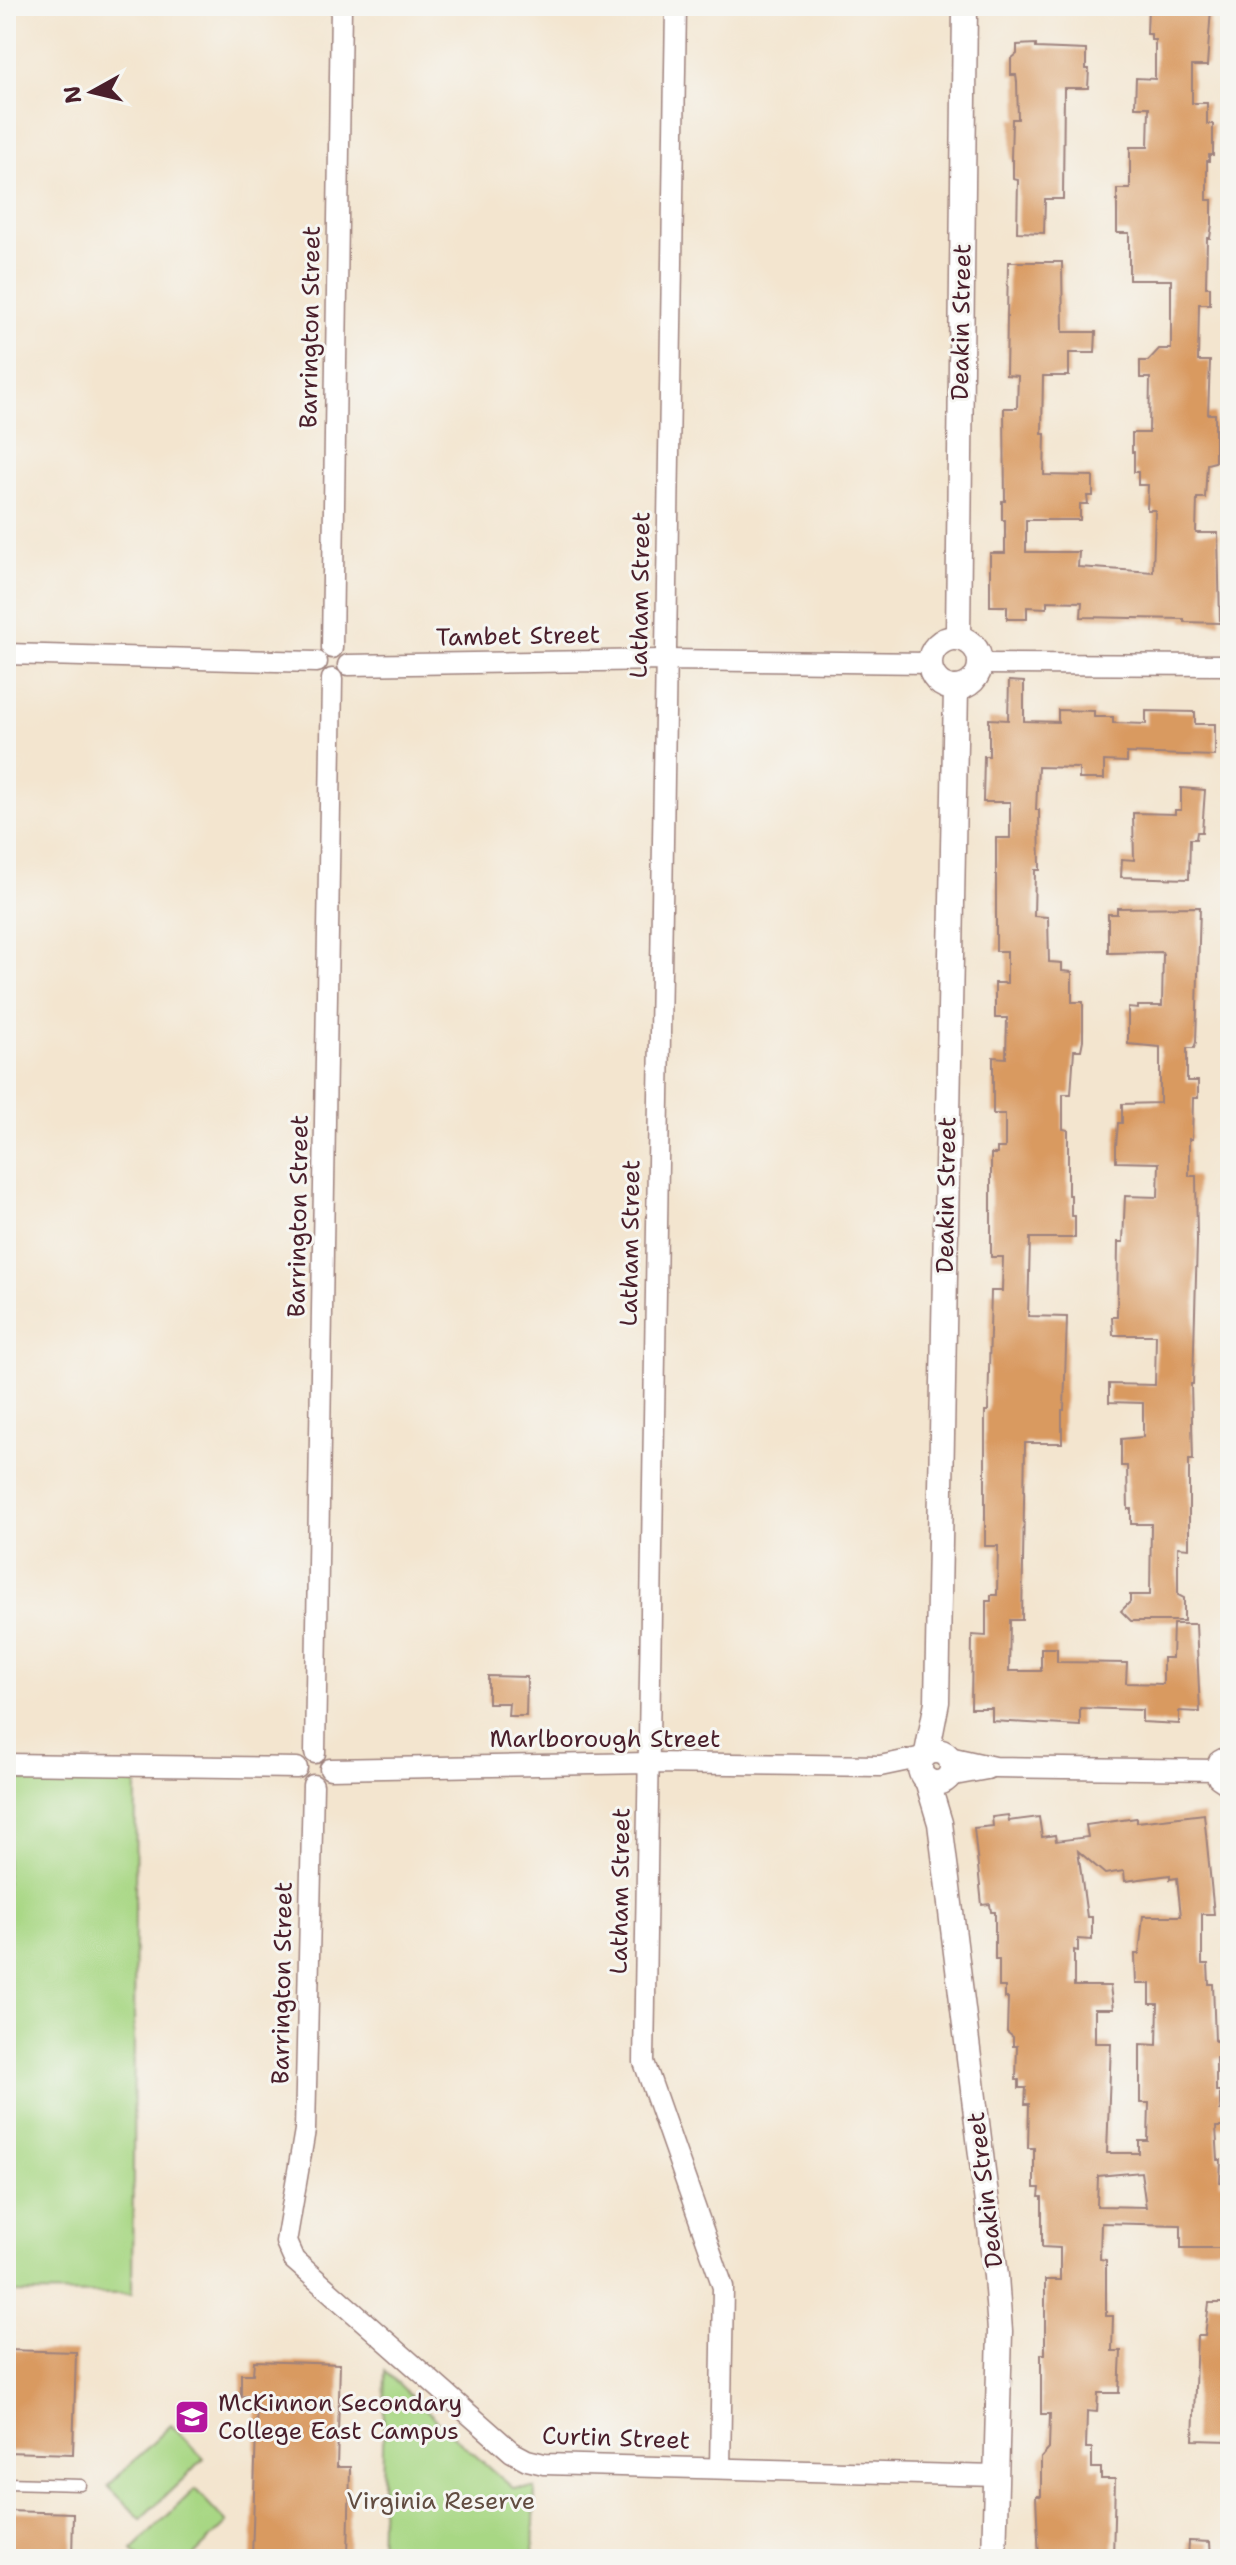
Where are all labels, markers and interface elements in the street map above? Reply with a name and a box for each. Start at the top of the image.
north arrow [52,52,132,132]
text: N [57,84,88,105]
street label: Barrington Street [292,225,328,429]
street label: Deakin Street [944,243,978,401]
street label: Latham Street [623,511,657,679]
street label: Tambet Street [436,619,600,653]
street label: Barrington Street [280,1114,316,1318]
street label: Deakin Street [929,1116,963,1274]
street label: Latham Street [613,1159,647,1327]
street label: Marlborough Street [490,1723,720,1755]
street label: Latham Street [603,1807,637,1975]
street label: Barrington Street [264,1881,300,2085]
street label: Deakin Street [960,2110,1010,2270]
place label: McKinnon Secondary College East Campus [218,2387,462,2447]
school or university icon: McKinnon Secondary College East Campus [173,2398,211,2436]
street label: Curtin Street [541,2419,691,2457]
park label: Virginia Reserve [347,2485,535,2517]

